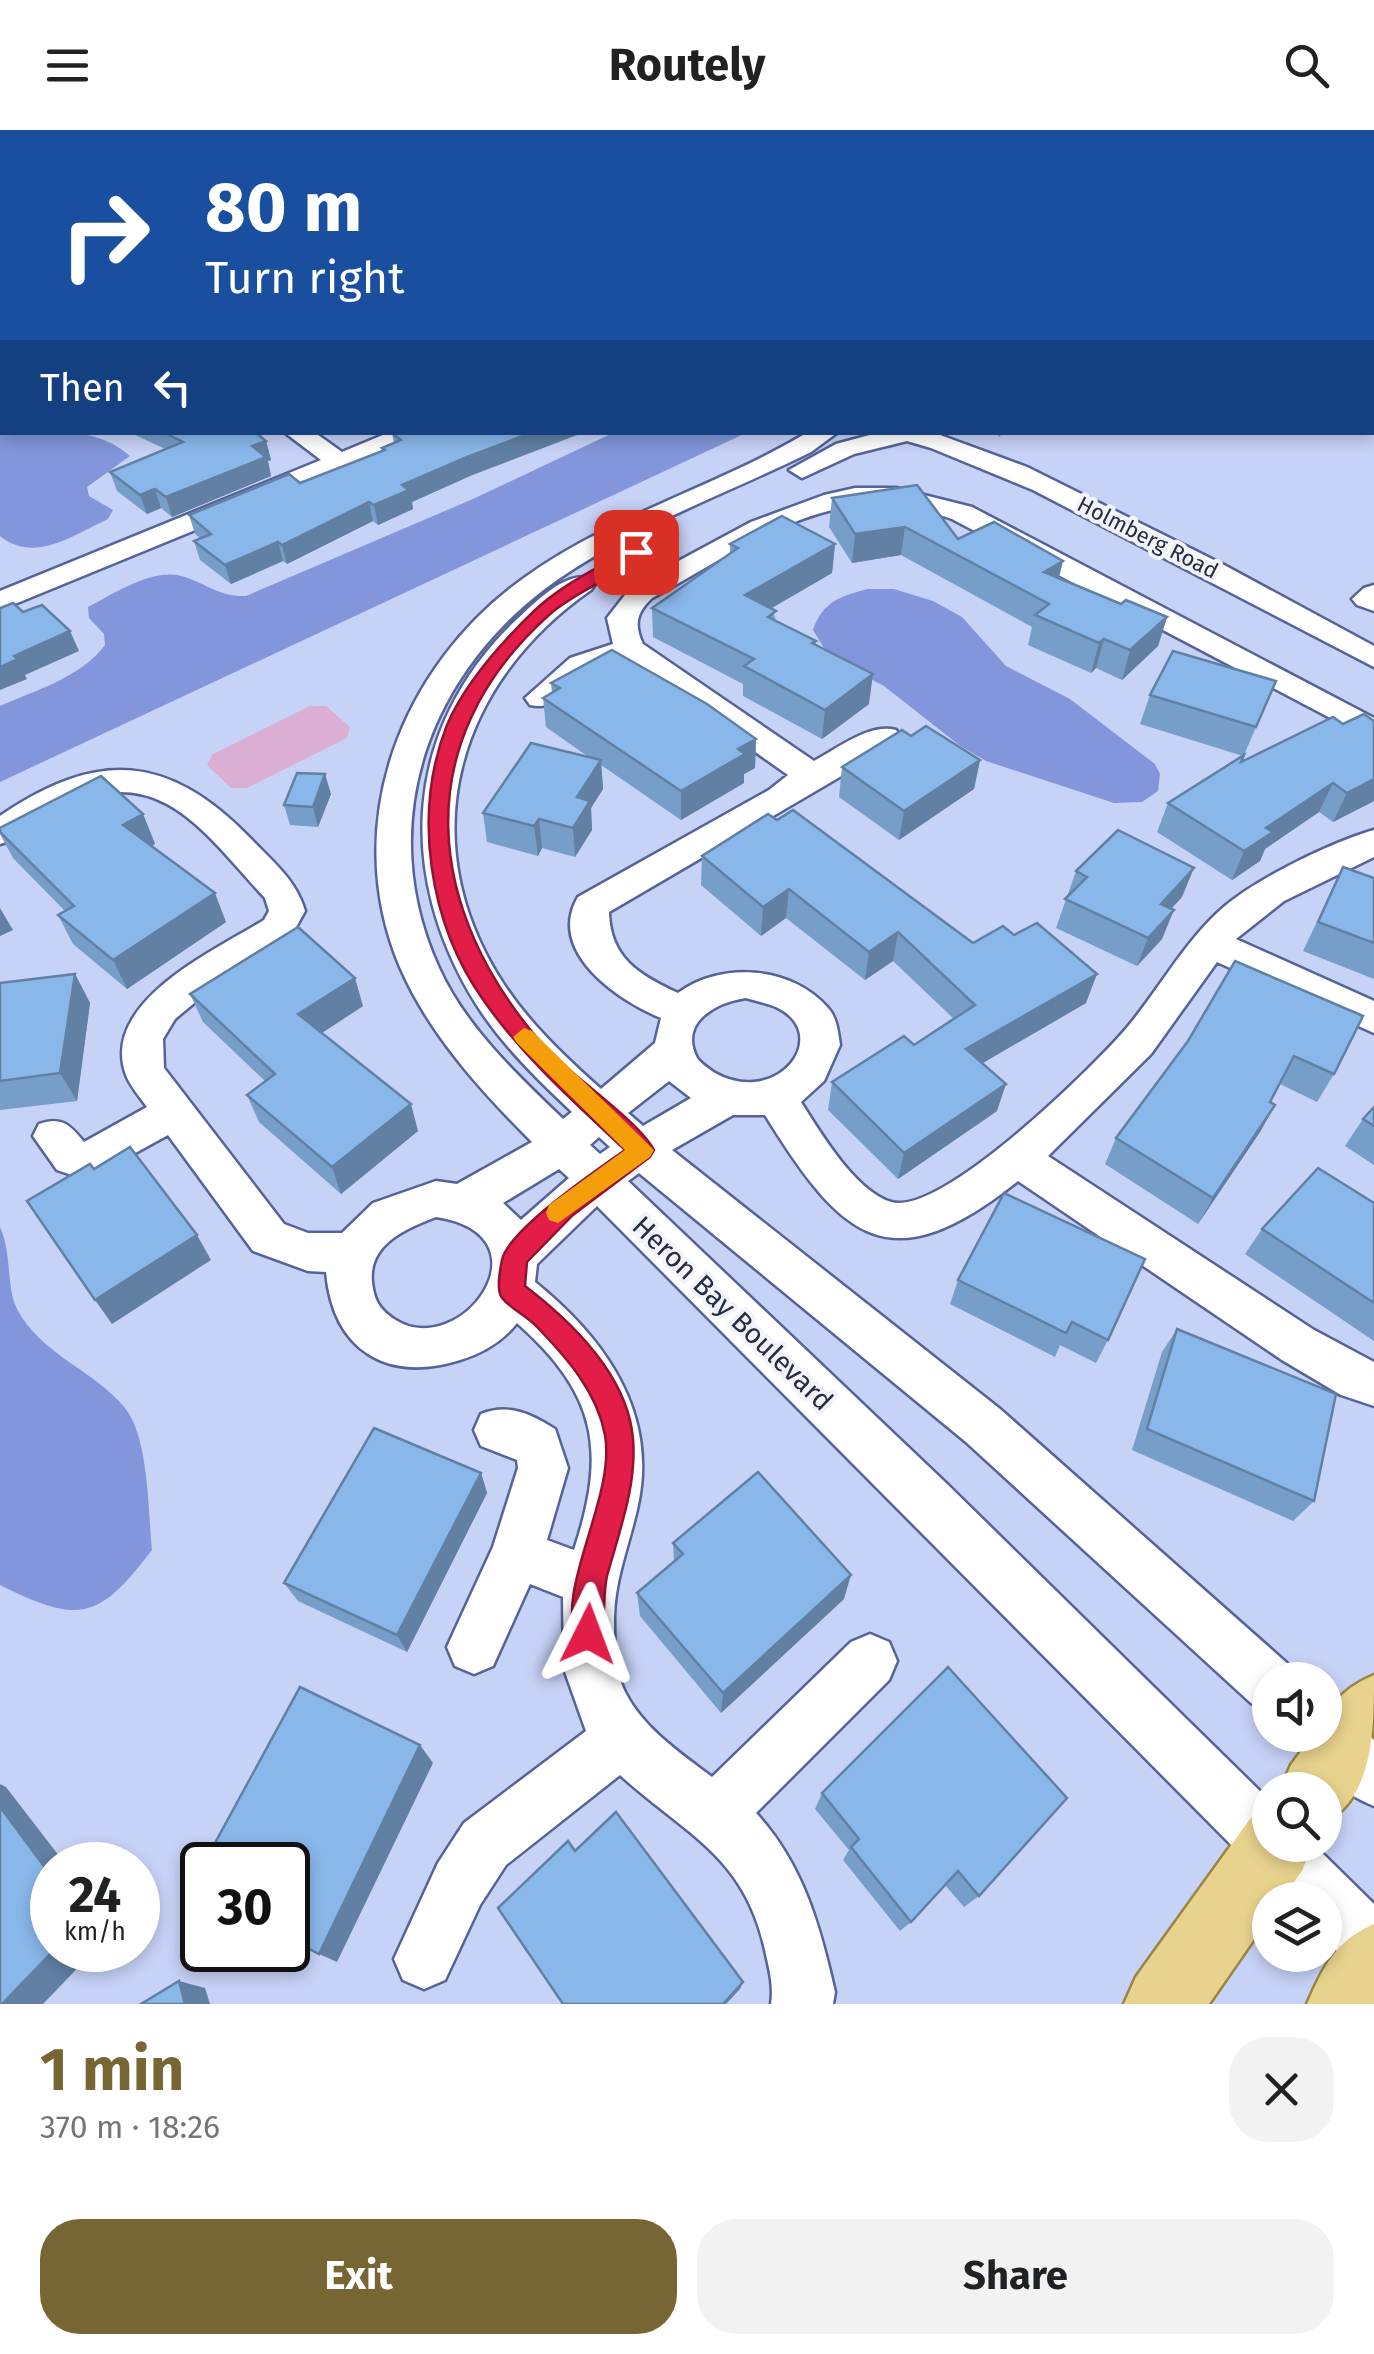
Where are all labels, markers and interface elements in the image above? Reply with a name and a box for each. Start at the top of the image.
icon: menu [40,38,95,93]
text: Routely [609,38,765,92]
icon: search [1279,38,1334,93]
text: 80 m [205,166,362,250]
icon: right [40,170,170,300]
text: Turn right [205,251,404,305]
icon: left [145,360,200,415]
text: Then [40,365,125,411]
street label: Holmberg Road [1073,490,1223,585]
pin [594,510,679,595]
icon: arrive [609,525,664,580]
street label: Heron Bay Boulevard [626,1209,840,1417]
position arrow [536,1582,640,1686]
map controls [1252,1662,1342,1972]
button: sound [1252,1662,1342,1752]
button: search [1252,1772,1342,1862]
speed limit sign: 30 [180,1842,310,1972]
text: 24 [69,1865,121,1925]
button: layers [1252,1882,1342,1972]
text: km/h [64,1917,126,1947]
text: 1 min [40,2034,184,2106]
button: close [1229,2037,1334,2142]
text: 370 m · 18:26 [40,2108,220,2146]
button: Exit [40,2219,677,2334]
button: Share [697,2219,1334,2334]

